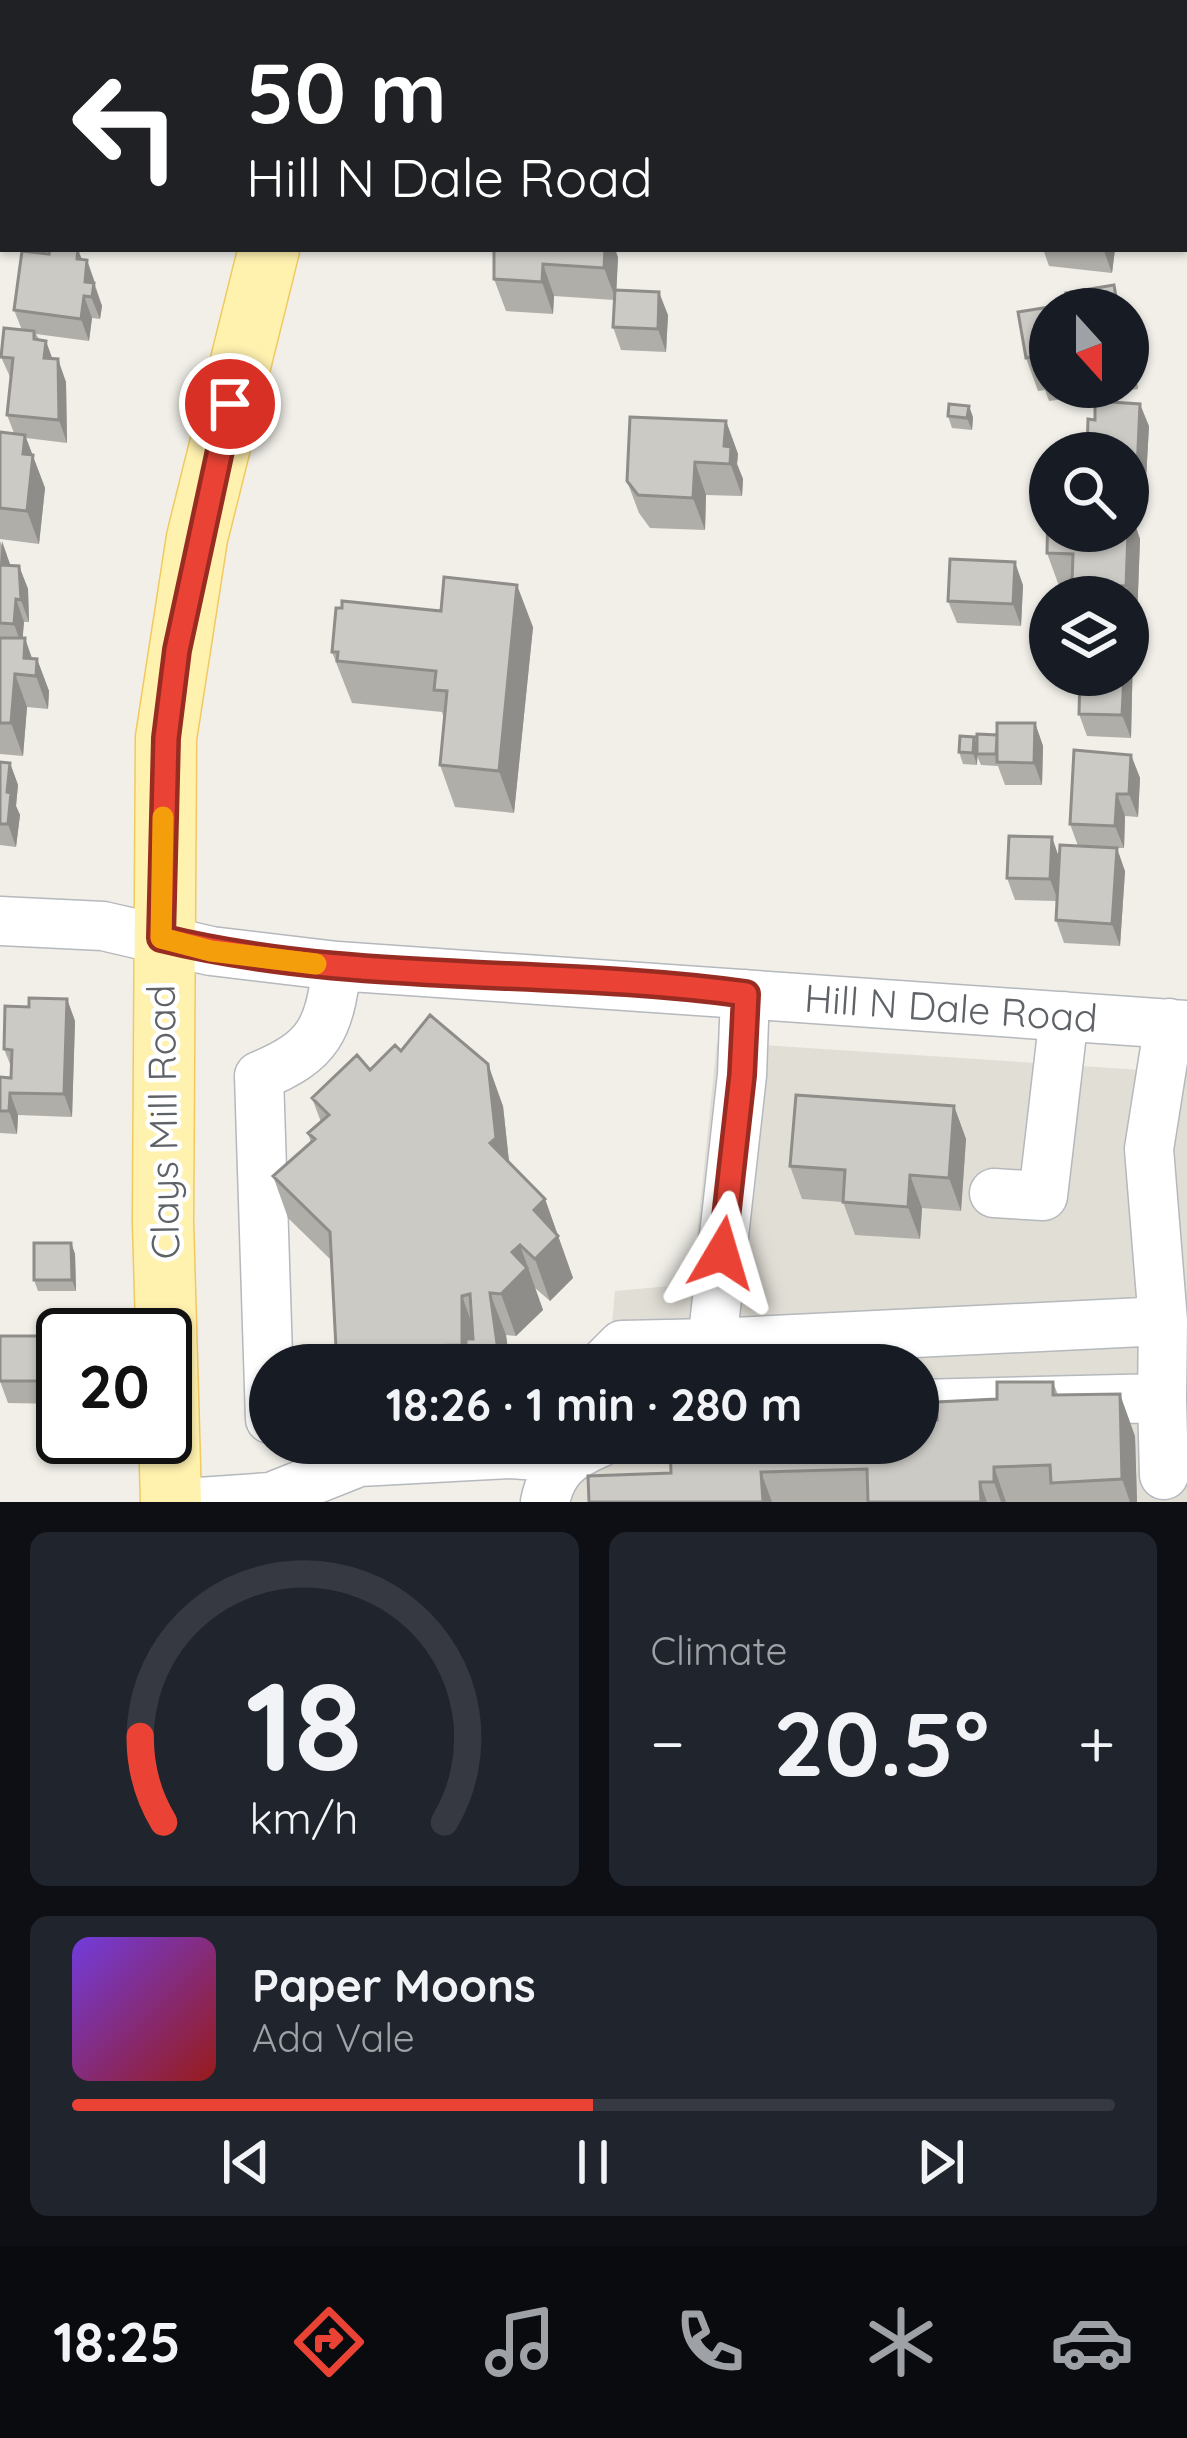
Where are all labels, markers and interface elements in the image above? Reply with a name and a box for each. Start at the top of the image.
text: 50 m [246,39,447,144]
icon: left [48,48,204,204]
text: Hill N Dale Road [246,143,653,211]
north arrow [1029,288,1149,408]
map controls [1029,288,1149,696]
pin [179,353,281,455]
icon: arrive [197,371,263,437]
button: search [1029,432,1149,552]
button: layers [1029,576,1149,696]
street label: Hill N Dale Road [803,973,1099,1042]
street label: Clays Mill Road [136,984,189,1260]
position arrow [659,1190,785,1316]
speed limit sign: 20 [36,1308,192,1464]
text: 18:26 · 1 min · 280 m [386,1376,802,1432]
text: Climate [651,1626,788,1675]
text: 18 [246,1646,363,1802]
text: 20.5° [773,1686,989,1799]
text: − [651,1701,685,1784]
text: + [1078,1701,1115,1784]
text: km/h [250,1791,359,1845]
text: Paper Moons [252,1957,536,2013]
text: Ada Vale [252,2013,415,2062]
icon: previous [213,2129,279,2195]
icon: pause [560,2129,626,2195]
icon: next [908,2129,974,2195]
icon: directions [287,2300,371,2384]
icon: music [478,2300,562,2384]
icon: phone [668,2300,752,2384]
icon: climate [859,2300,943,2384]
icon: car [1050,2300,1134,2384]
text: 18:25 [53,2308,180,2376]

